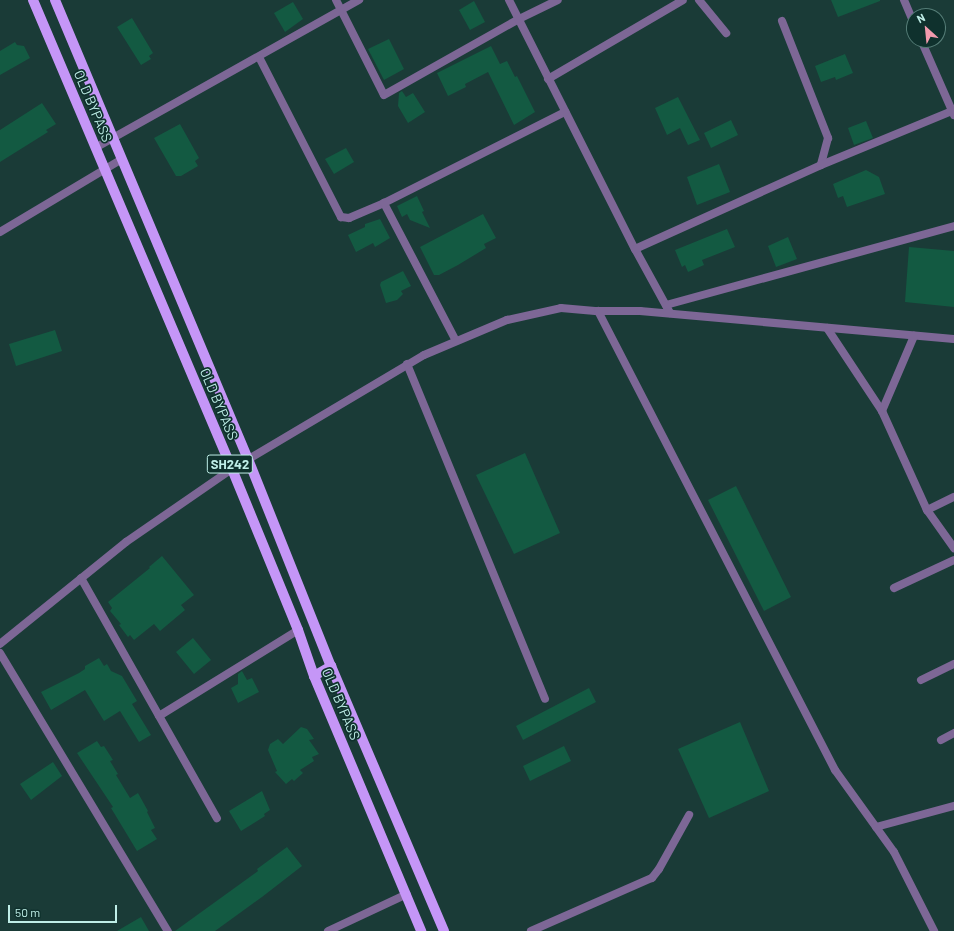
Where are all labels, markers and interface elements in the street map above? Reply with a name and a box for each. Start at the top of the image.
north arrow [906,8,946,48]
text: N [915,10,927,25]
street label: OLD BYPASS [70,67,116,145]
street label: OLD BYPASS [196,365,242,443]
road number: SH242 [206,453,254,475]
street label: OLD BYPASS [318,665,364,743]
scale bar [10,897,119,923]
text: 50 m [15,905,40,919]

